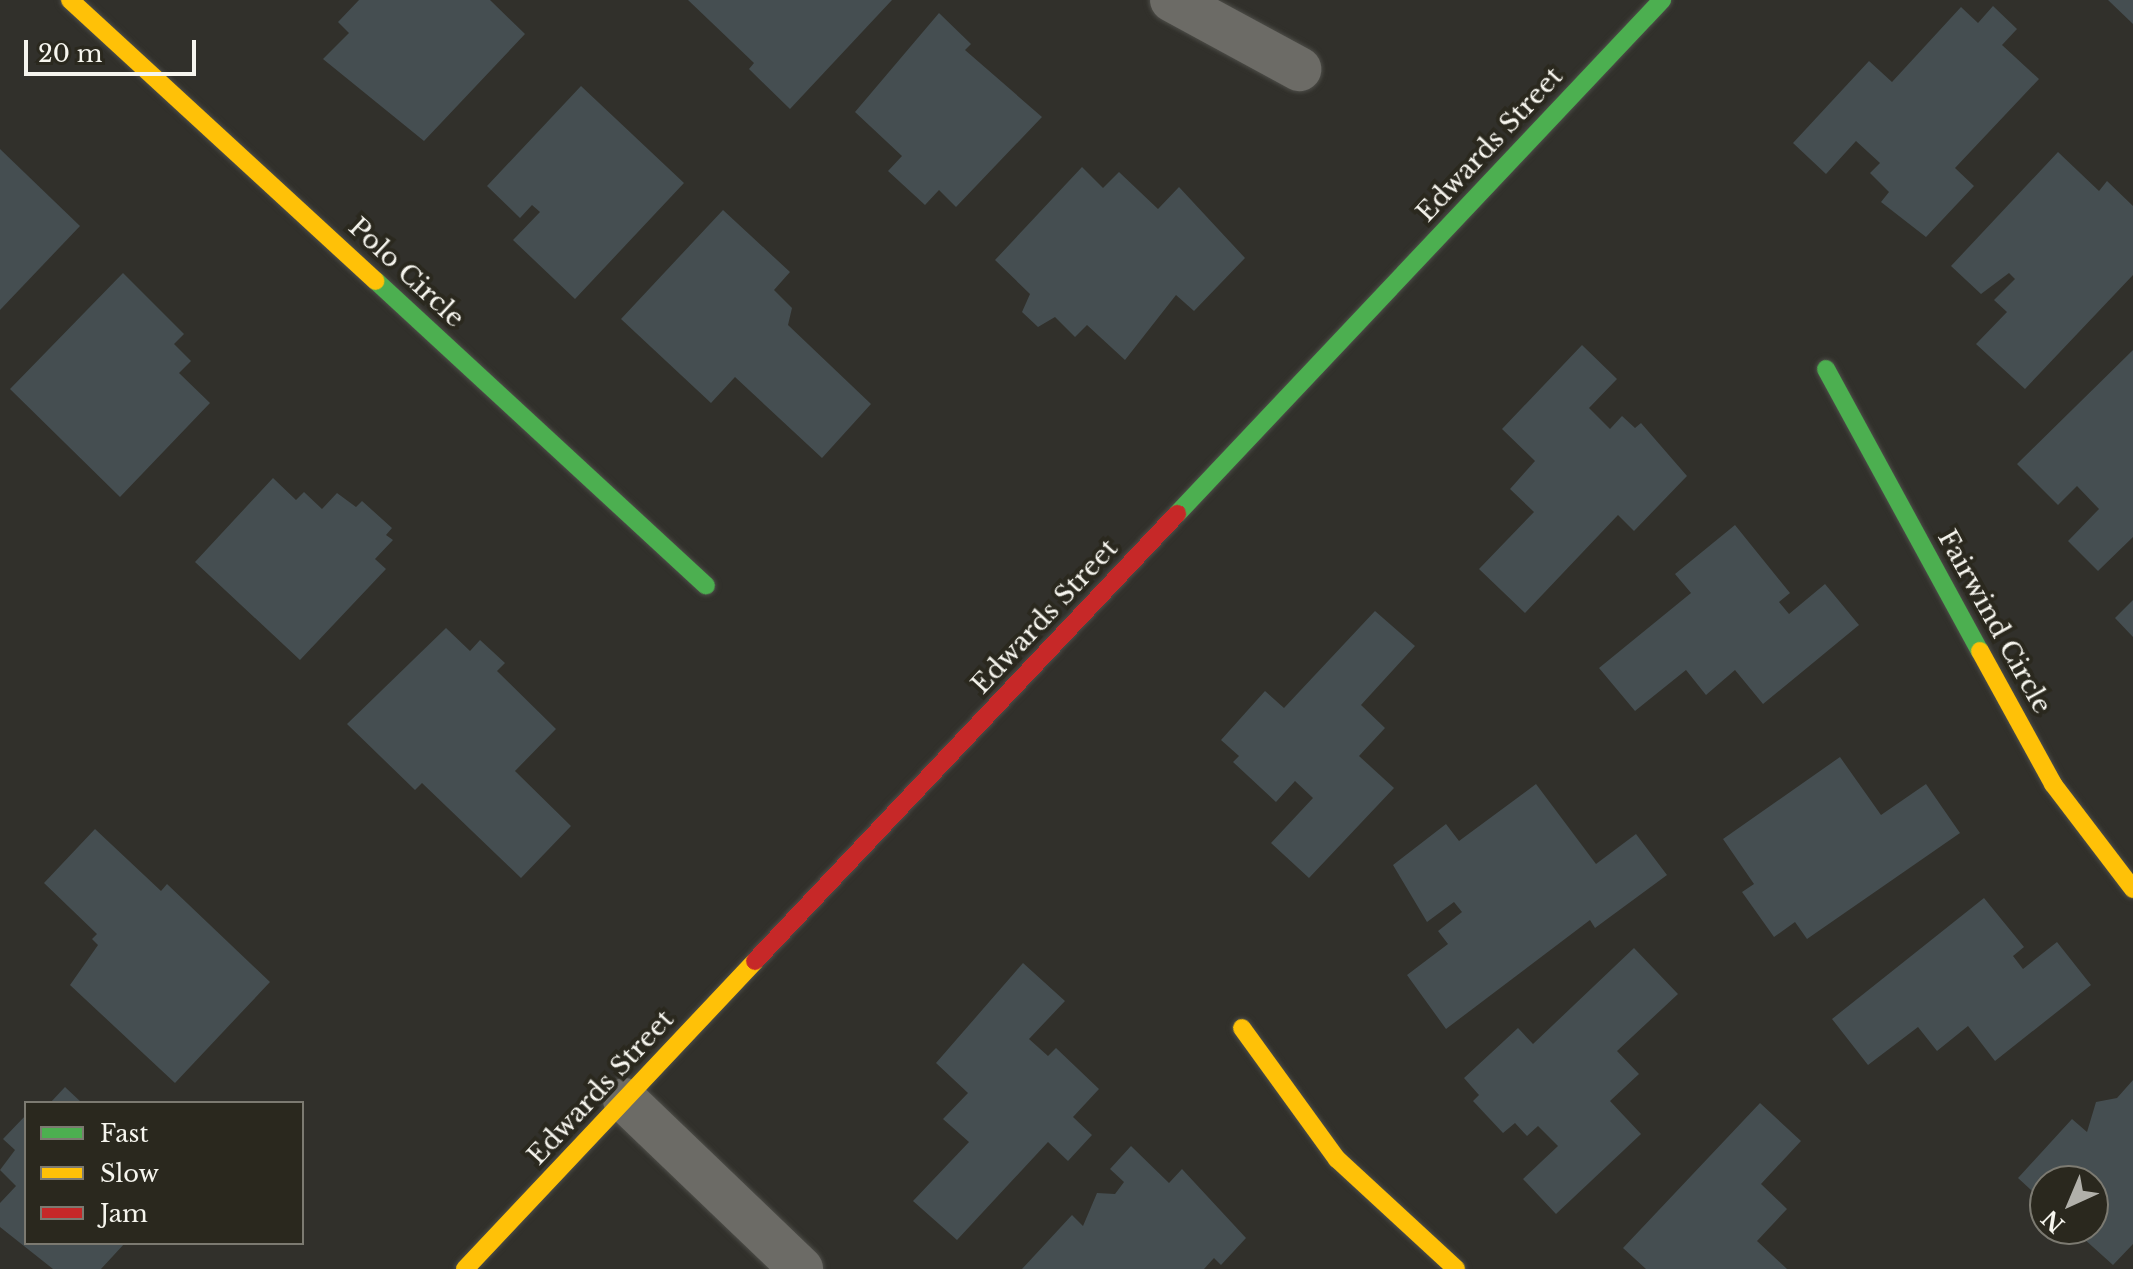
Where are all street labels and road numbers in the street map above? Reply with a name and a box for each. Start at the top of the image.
street label: Edwards Street [1410,61,1570,229]
street label: Polo Circle [342,212,470,334]
street label: Fairwind Circle [1931,525,2057,719]
street label: Edwards Street [965,533,1125,701]
street label: Edwards Street [521,1004,681,1172]

